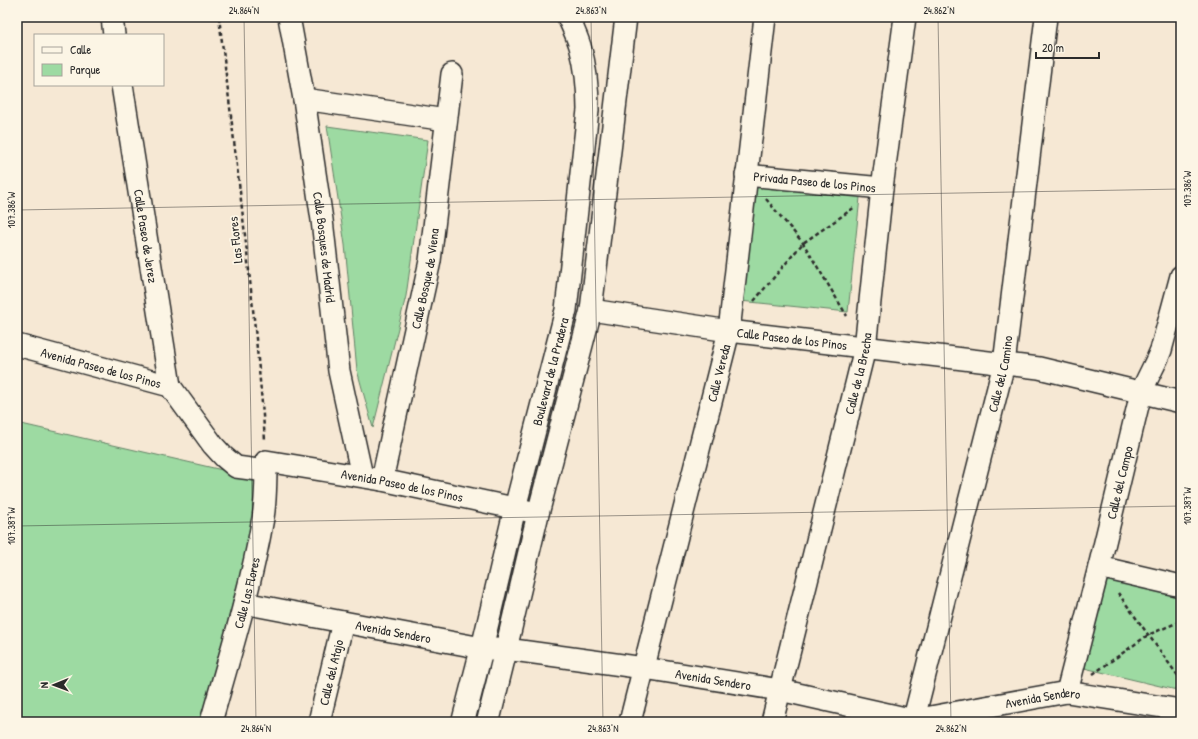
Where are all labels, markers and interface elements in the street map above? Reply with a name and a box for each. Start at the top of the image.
text: 24.864°N [229,4,259,17]
text: 24.863°N [575,4,607,17]
text: 24.862°N [923,4,955,17]
legend [34,34,164,86]
scale bar [1036,34,1099,60]
text: 20 m [1042,39,1064,56]
text: Calle [70,41,91,58]
text: Parque [70,61,100,78]
street label: Privada Paseo de los Pinos [753,167,877,196]
text: 107.386°W [1181,170,1194,207]
street label: Calle Paseo de Jerez [130,188,163,285]
text: 107.386°W [5,191,18,228]
street label: Calle Bosques de Madrid [309,191,340,304]
street label: Las Flores [224,216,246,264]
street label: Calle Bosque de Viena [406,227,443,331]
street label: Boulevard de la Pradera [528,316,573,427]
street label: Calle Paseo de los Pinos [736,323,848,354]
street label: Calle de la Brecha [840,332,876,416]
street label: Calle del Camino [983,335,1016,414]
street label: Calle Vereda [702,342,734,404]
street label: Avenida Paseo de los Pinos [39,343,163,392]
street label: Calle del Campo [1102,444,1137,521]
street label: Avenida Paseo de los Pinos [340,464,465,506]
text: 107.387°W [1181,486,1194,525]
text: 107.387°W [5,506,18,545]
street label: Calle Las Flores [229,556,264,630]
street label: Avenida Sendero [354,616,432,647]
street label: Calle del Atajo [314,638,347,707]
street label: Avenida Sendero [674,664,752,694]
north arrow [34,665,74,705]
text: N [37,682,51,688]
street label: Avenida Sendero [1004,683,1082,712]
text: 24.864°N [241,722,271,735]
text: 24.863°N [587,722,619,735]
text: 24.862°N [935,722,967,735]

